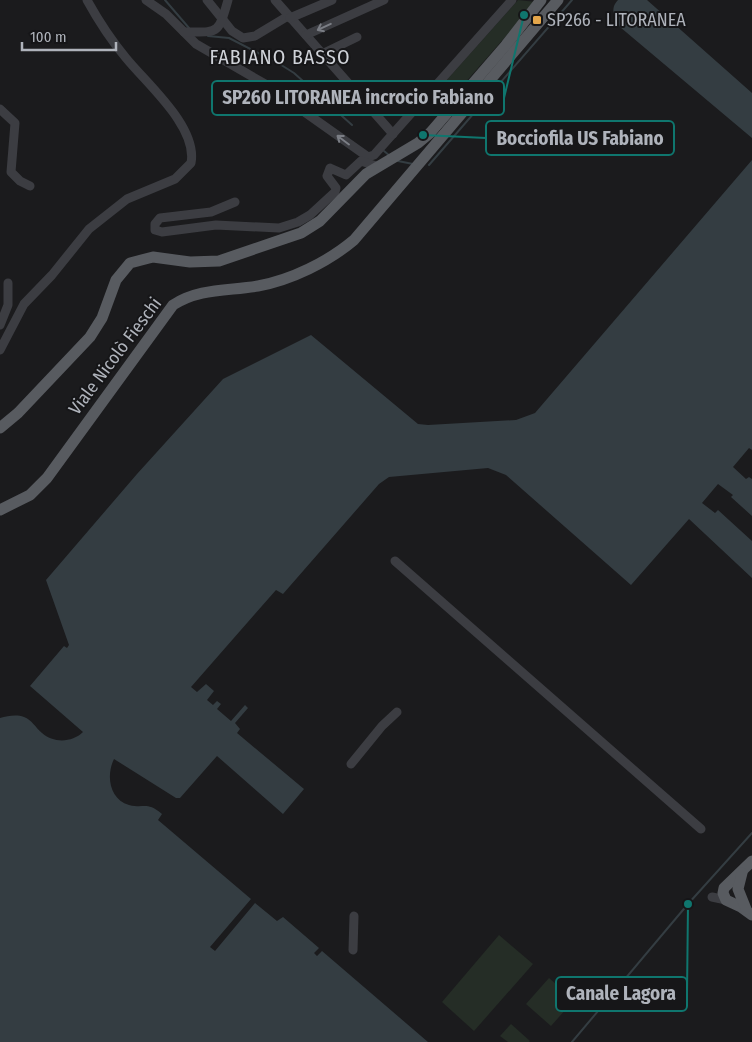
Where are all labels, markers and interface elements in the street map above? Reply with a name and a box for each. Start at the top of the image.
place label: SP266 - LITORANEA [547,9,686,31]
marker: SP266 - LITORANEA [531,14,543,26]
scale bar [22,20,116,52]
one-way arrow [317,22,332,32]
text: 100 m [30,28,67,46]
district label: FABIANO BASSO [210,45,350,69]
callout: SP260 LITORANEA incrocio Fabiano [212,81,504,115]
text: SP260 LITORANEA incrocio Fabiano [222,86,494,109]
callout: Bocciofila US Fabiano [486,121,674,155]
text: Bocciofila US Fabiano [496,127,664,150]
one-way arrow [336,135,350,145]
street label: Viale Nicolò Fieschi [64,293,166,419]
callout: Canale Lagora [556,977,687,1011]
text: Canale Lagora [566,982,676,1005]

